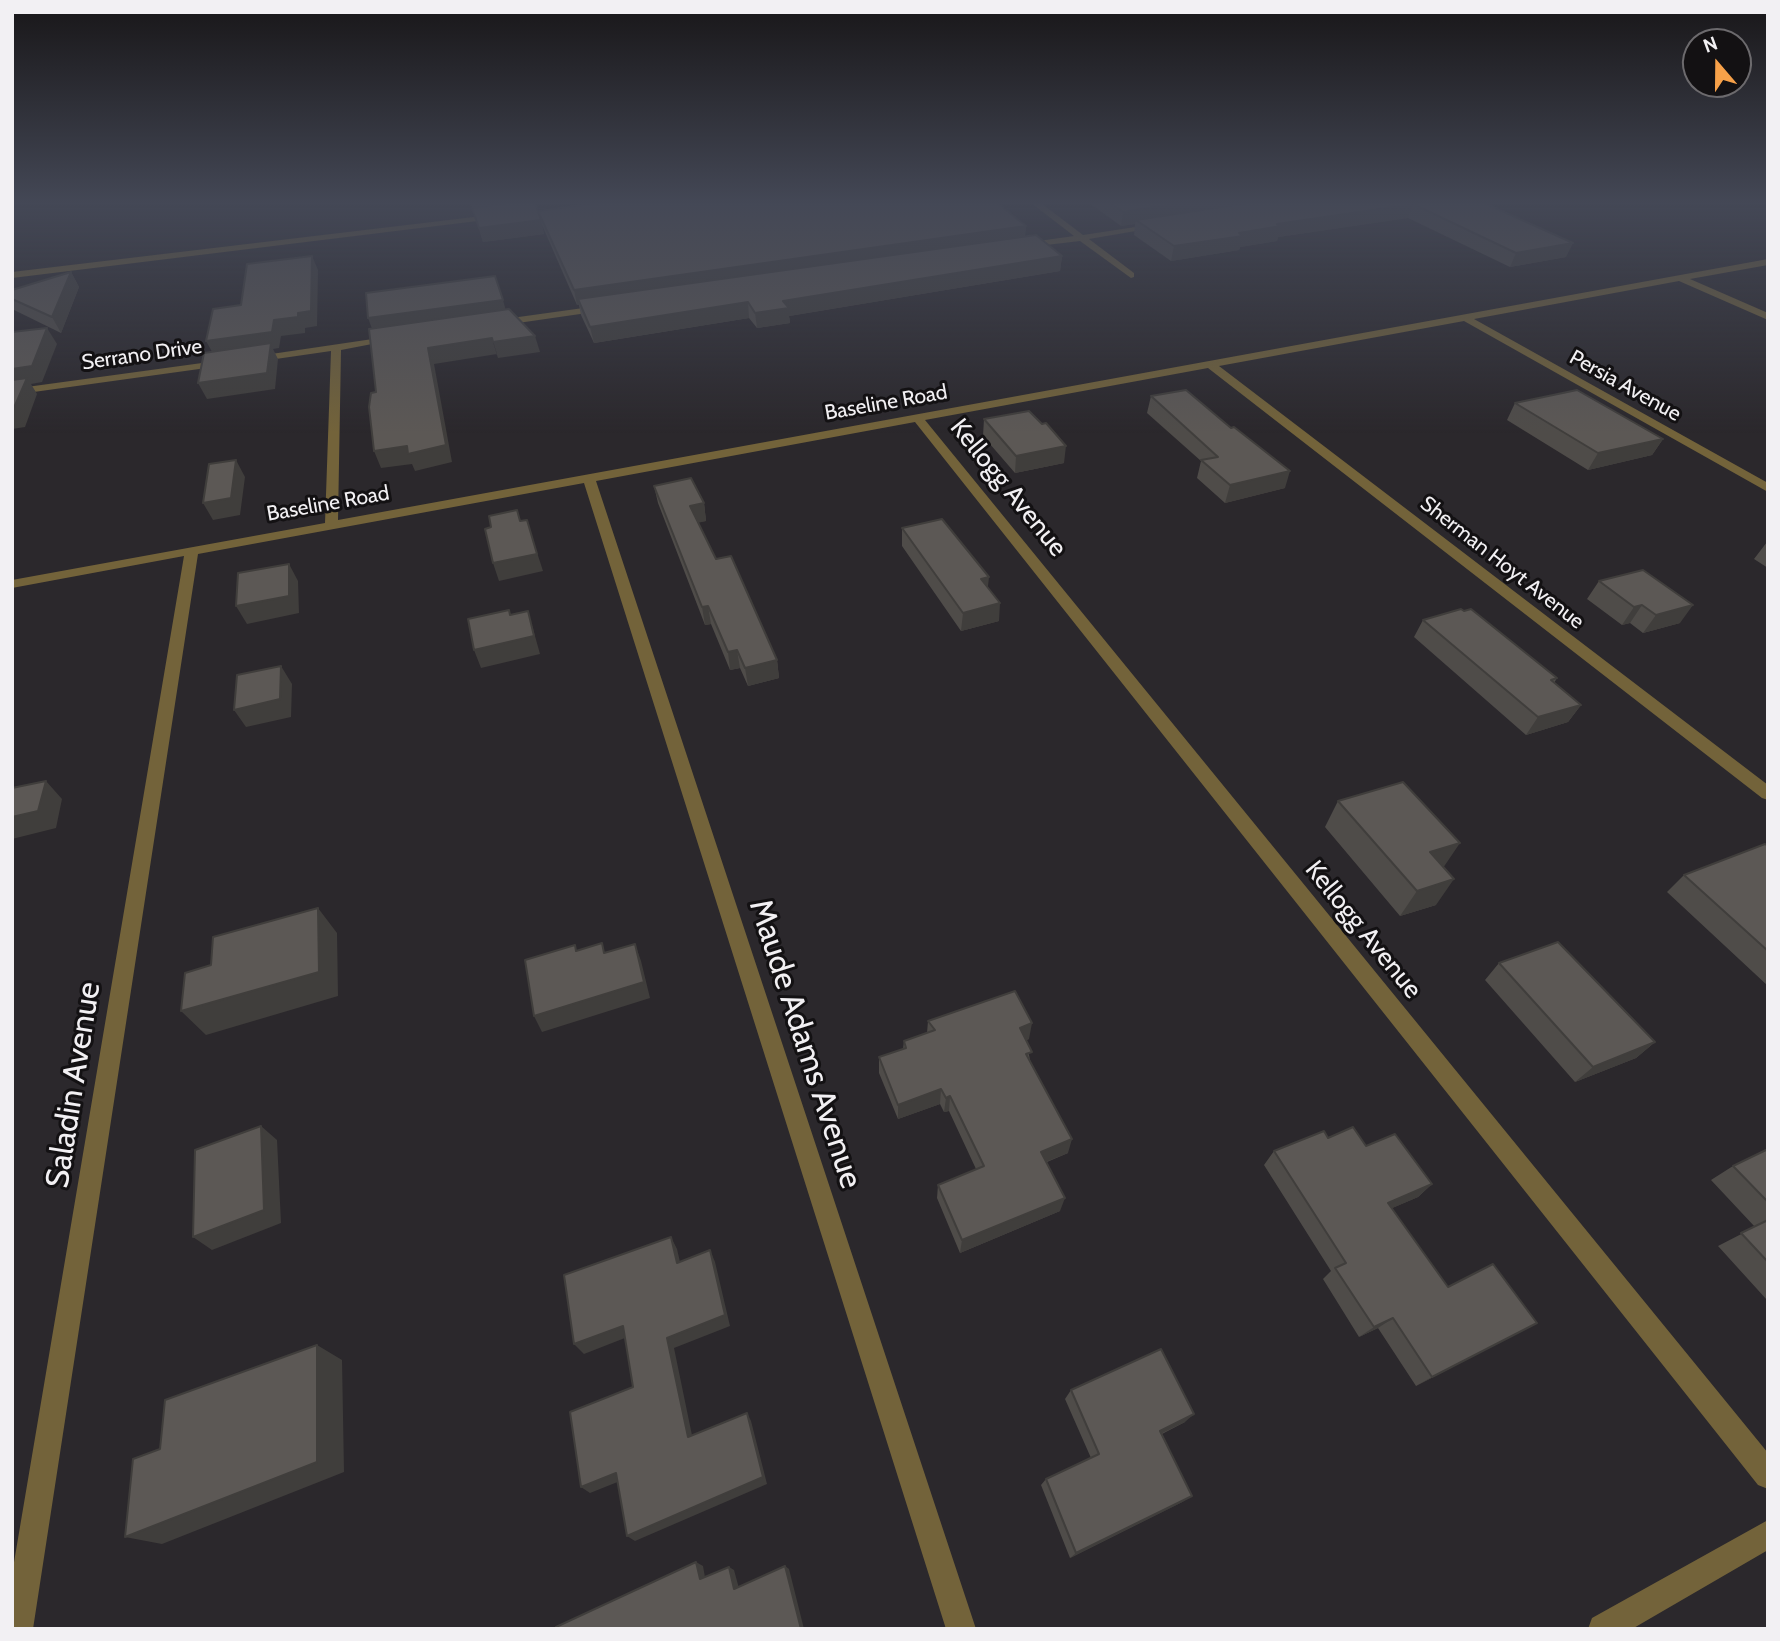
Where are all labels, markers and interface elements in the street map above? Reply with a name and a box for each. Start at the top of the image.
north arrow [1682,28,1752,98]
text: N [1700,32,1721,58]
street label: Serrano Drive [80,334,204,376]
street label: Persia Avenue [1565,345,1685,427]
street label: Baseline Road [823,380,949,426]
street label: Kellogg Avenue [943,413,1073,563]
street label: Baseline Road [265,481,391,527]
street label: Sherman Hoyt Avenue [1415,491,1589,635]
street label: Kellogg Avenue [1298,855,1428,1005]
street label: Maude Adams Avenue [740,895,870,1193]
street label: Saladin Avenue [39,979,109,1191]

